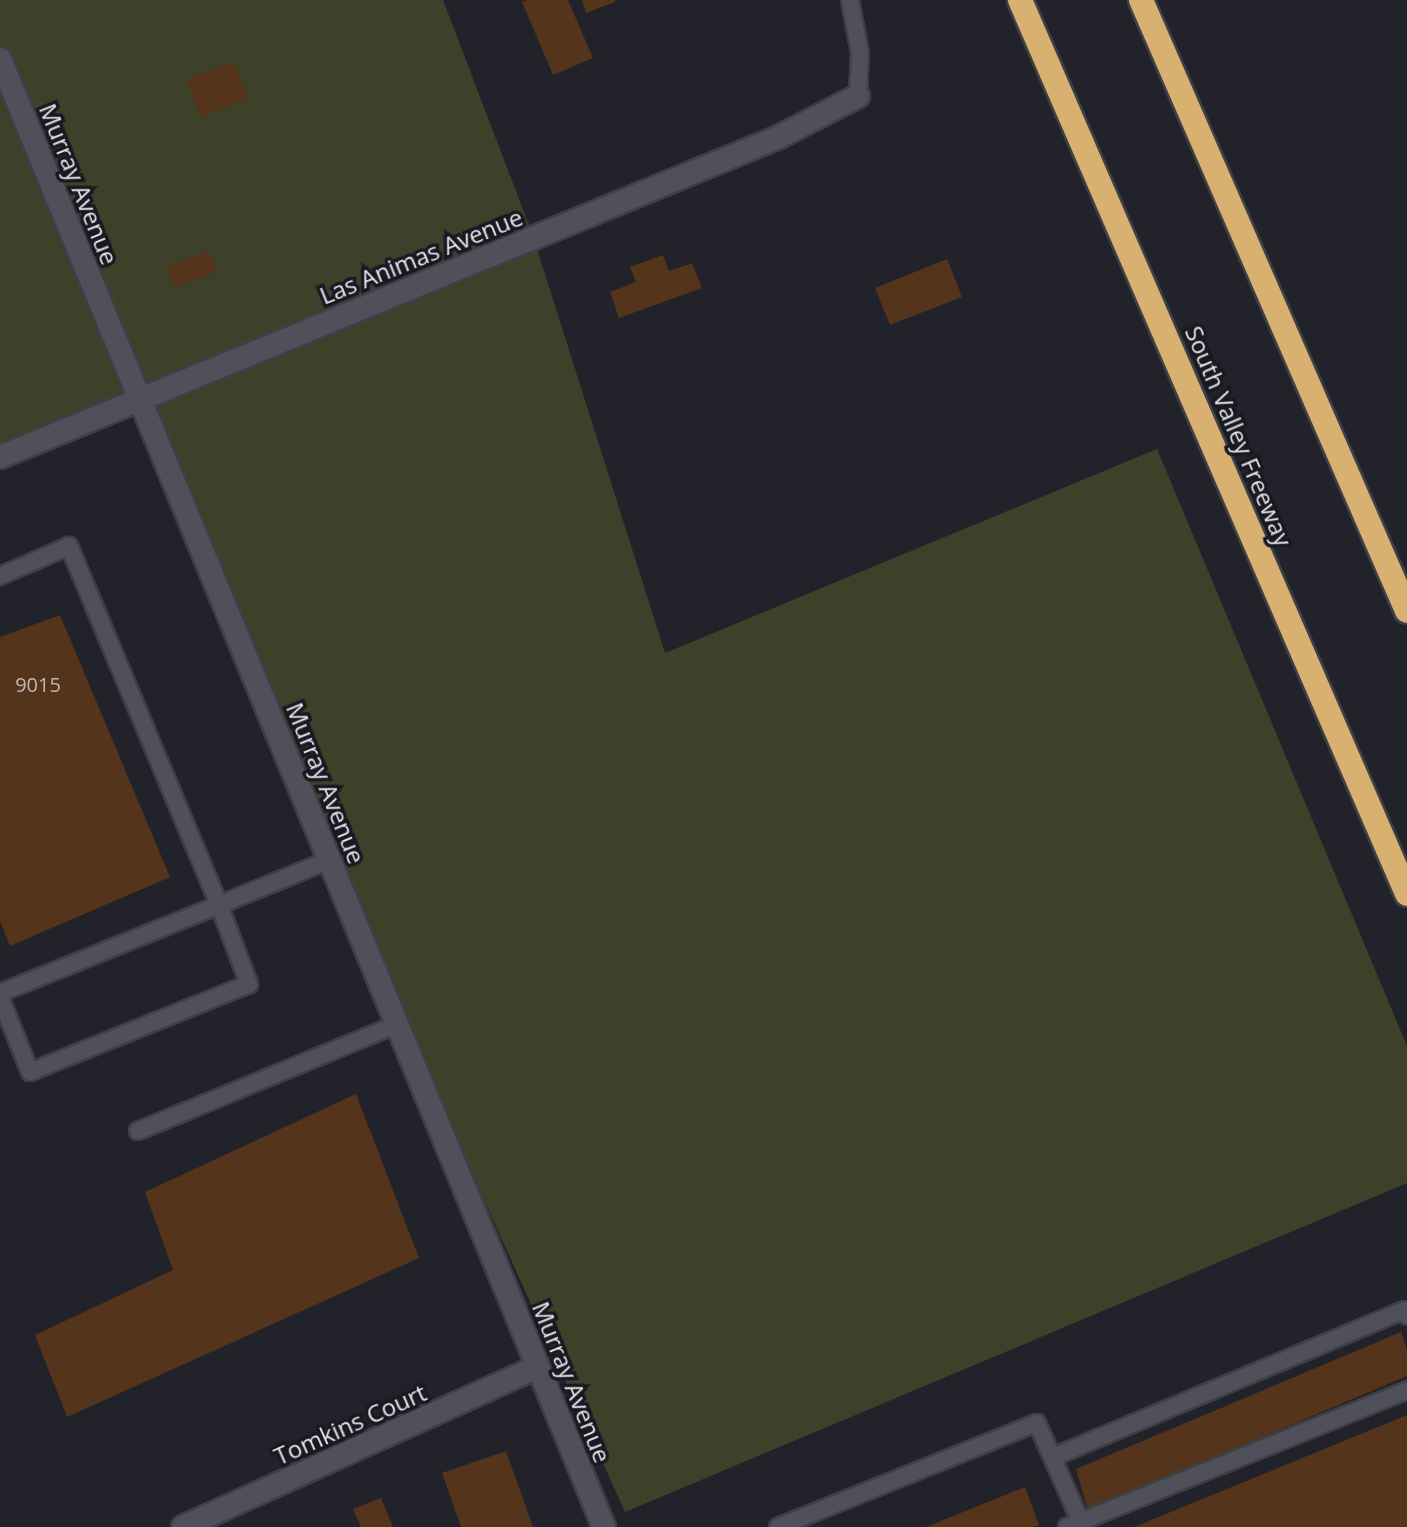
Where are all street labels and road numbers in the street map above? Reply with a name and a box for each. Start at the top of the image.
street label: Murray Avenue [34,99,124,269]
street label: Las Animas Avenue [315,202,527,310]
street label: South Valley Freeway [1180,322,1298,550]
street label: Murray Avenue [281,698,371,868]
street label: Murray Avenue [527,1297,617,1467]
street label: Tomkins Court [269,1378,431,1470]

